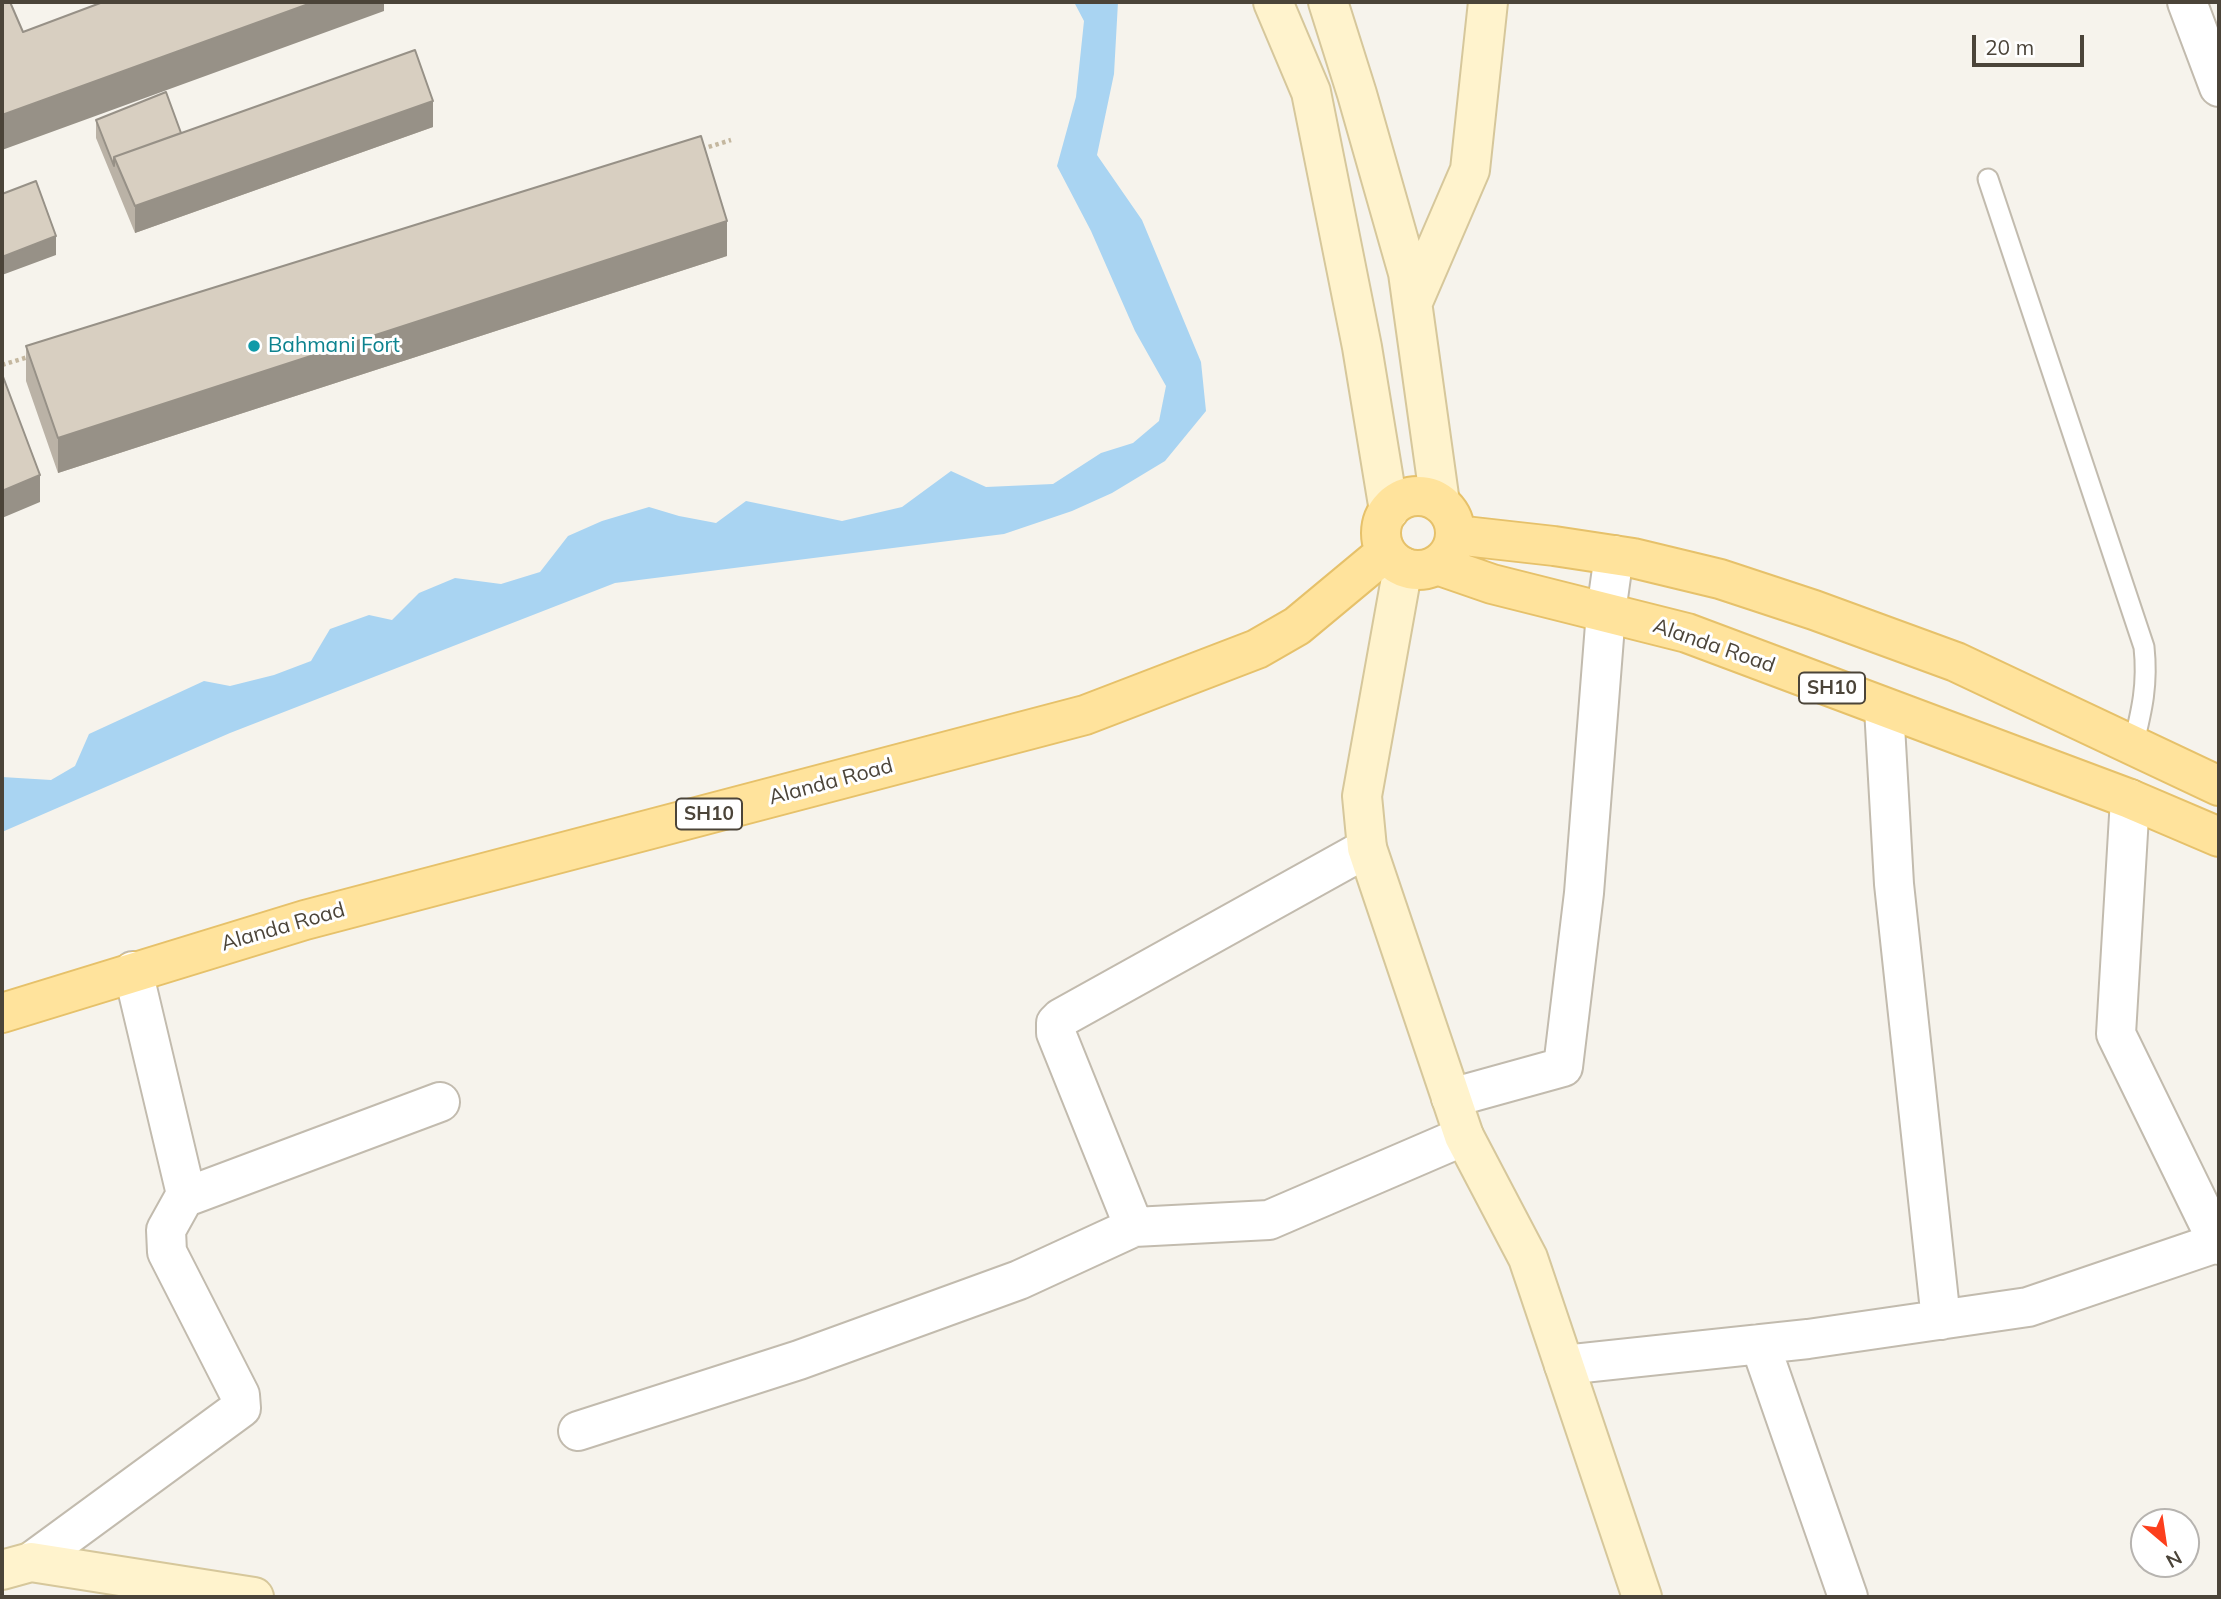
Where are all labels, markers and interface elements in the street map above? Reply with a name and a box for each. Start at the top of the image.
scale bar [1976,21,2088,65]
text: 20 m [1985,34,2034,60]
place label: Bahmani Fort [268,333,400,359]
marker: Bahmani Fort [246,338,262,354]
street label: Alanda Road [1650,613,1778,679]
road number: SH10 [1799,673,1865,704]
street label: Alanda Road [766,753,896,811]
road number: SH10 [676,799,742,830]
street label: Alanda Road [218,897,348,957]
north arrow [2130,1508,2200,1578]
text: N [2162,1546,2186,1574]

